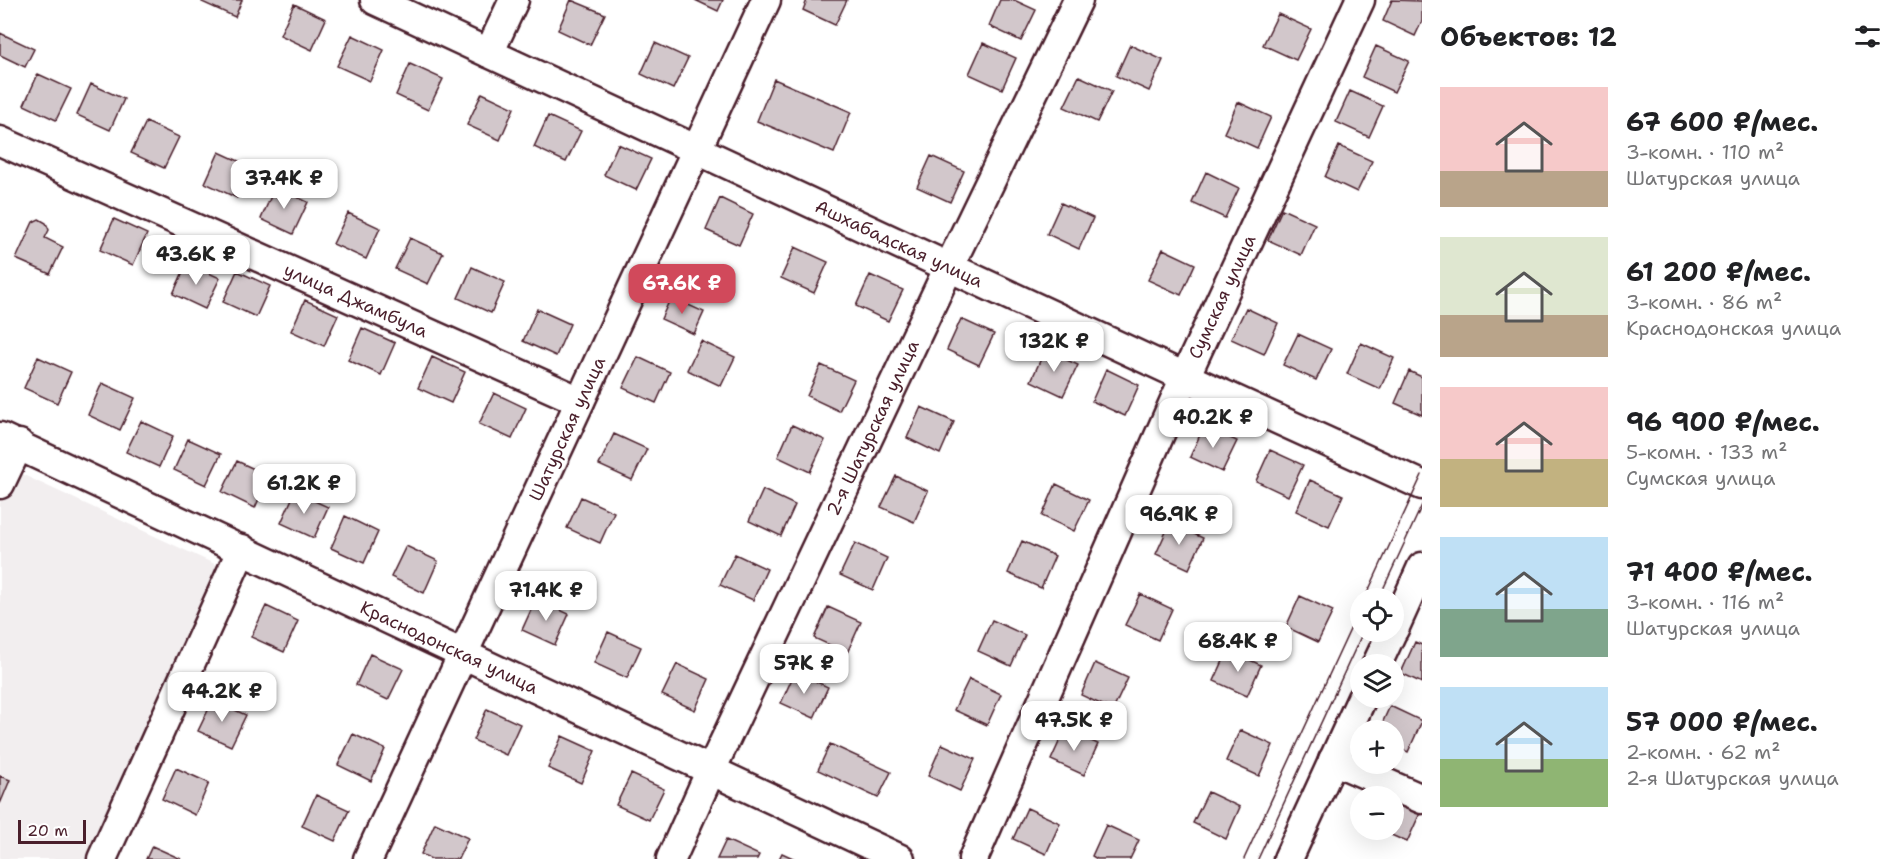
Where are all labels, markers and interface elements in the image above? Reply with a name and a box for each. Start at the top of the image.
text: Объектов: 12 [1440,19,1617,54]
icon: filters [1851,20,1884,53]
text: 67 600 ₽/мес. [1626,104,1818,139]
icon: home [1488,111,1560,183]
text: 3-комн. · 110 m² [1626,139,1784,165]
pin: 37.4K ₽ [229,159,339,210]
text: 37.4K ₽ [245,165,323,191]
text: Шатурская улица [1626,165,1800,191]
street label: Ашхабадская улица [811,195,987,293]
street label: Сумская улица [1183,231,1261,363]
pin: 43.6K ₽ [141,235,251,286]
text: 43.6K ₽ [156,241,236,267]
text: 61 200 ₽/мес. [1626,254,1811,289]
street label: улица Джамбула [280,258,432,343]
icon: home [1488,261,1560,333]
pin: 67.6K ₽ [627,264,737,315]
text: 67.6K ₽ [643,270,721,296]
text: 3-комн. · 86 m² [1626,289,1782,315]
text: Краснодонская улица [1626,315,1841,341]
pin: 132K ₽ [1005,322,1103,373]
text: 132K ₽ [1019,328,1089,354]
street label: 2-я Шатурская улица [821,336,925,520]
street label: Шатурская улица [523,353,611,505]
pin: 40.2K ₽ [1158,398,1268,449]
text: 40.2K ₽ [1173,404,1253,430]
text: 96 900 ₽/мес. [1626,404,1820,439]
icon: home [1488,411,1560,483]
text: 5-комн. · 133 m² [1626,439,1788,465]
pin: 61.2K ₽ [249,464,359,515]
text: Сумская улица [1626,465,1775,491]
text: 61.2K ₽ [267,470,341,496]
pin: 96.9K ₽ [1124,495,1234,546]
text: 96.9K ₽ [1139,501,1219,527]
text: 71 400 ₽/мес. [1626,554,1813,589]
icon: home [1488,561,1560,633]
pin: 71.4K ₽ [491,571,601,622]
text: 71.4K ₽ [509,577,583,603]
map controls [1350,588,1404,840]
button: locate [1350,588,1404,642]
text: 3-комн. · 116 m² [1626,589,1784,615]
street label: Краснодонская улица [356,596,542,700]
text: Шатурская улица [1626,615,1800,641]
pin: 68.4K ₽ [1183,622,1293,673]
text: 68.4K ₽ [1198,628,1278,654]
pin: 57K ₽ [762,644,846,695]
text: 57K ₽ [774,650,834,676]
button: layers [1350,654,1404,708]
pin: 44.2K ₽ [167,672,277,723]
text: 44.2K ₽ [182,678,262,704]
pin: 47.5K ₽ [1019,701,1129,752]
text: 57 000 ₽/мес. [1626,704,1818,739]
text: 47.5K ₽ [1035,707,1113,733]
icon: home [1488,711,1560,783]
button: + [1350,720,1404,774]
text: 2-комн. · 62 m² [1626,739,1780,765]
text: 2-я Шатурская улица [1626,765,1839,791]
button: − [1350,786,1404,840]
scale bar [18,817,86,844]
text: 20 m [27,820,68,841]

